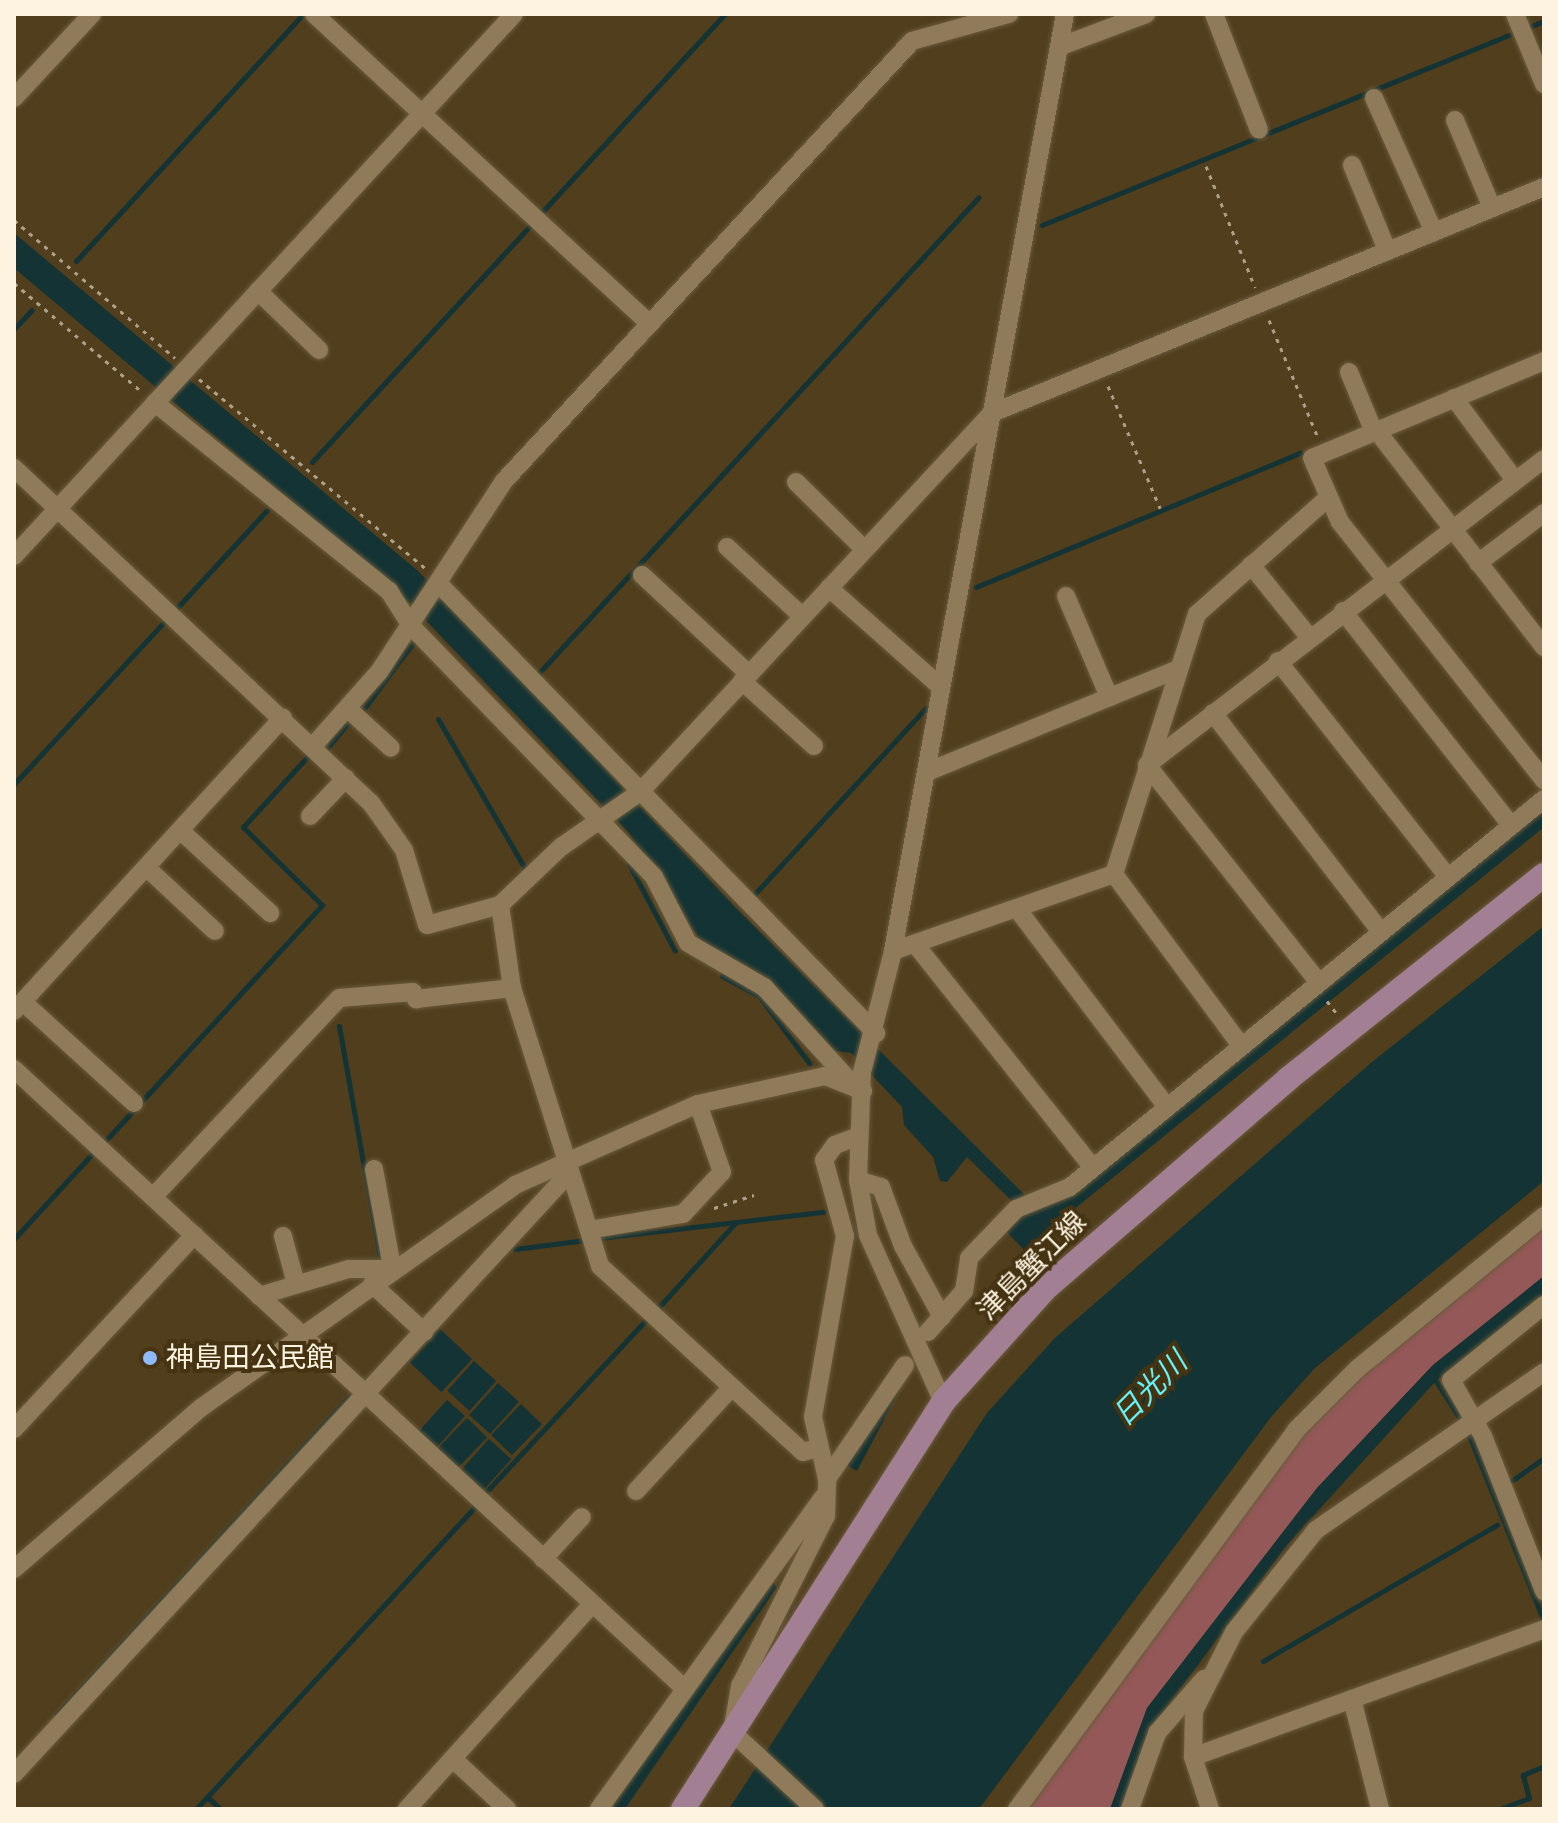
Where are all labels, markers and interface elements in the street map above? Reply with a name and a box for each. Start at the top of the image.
street label: 津島蟹江線 [971,1205,1093,1327]
place label: 神島田公民館 [166,1341,334,1375]
water label: 日光川 [1105,1344,1195,1434]
marker: 神島田公民館 [141,1349,159,1367]

